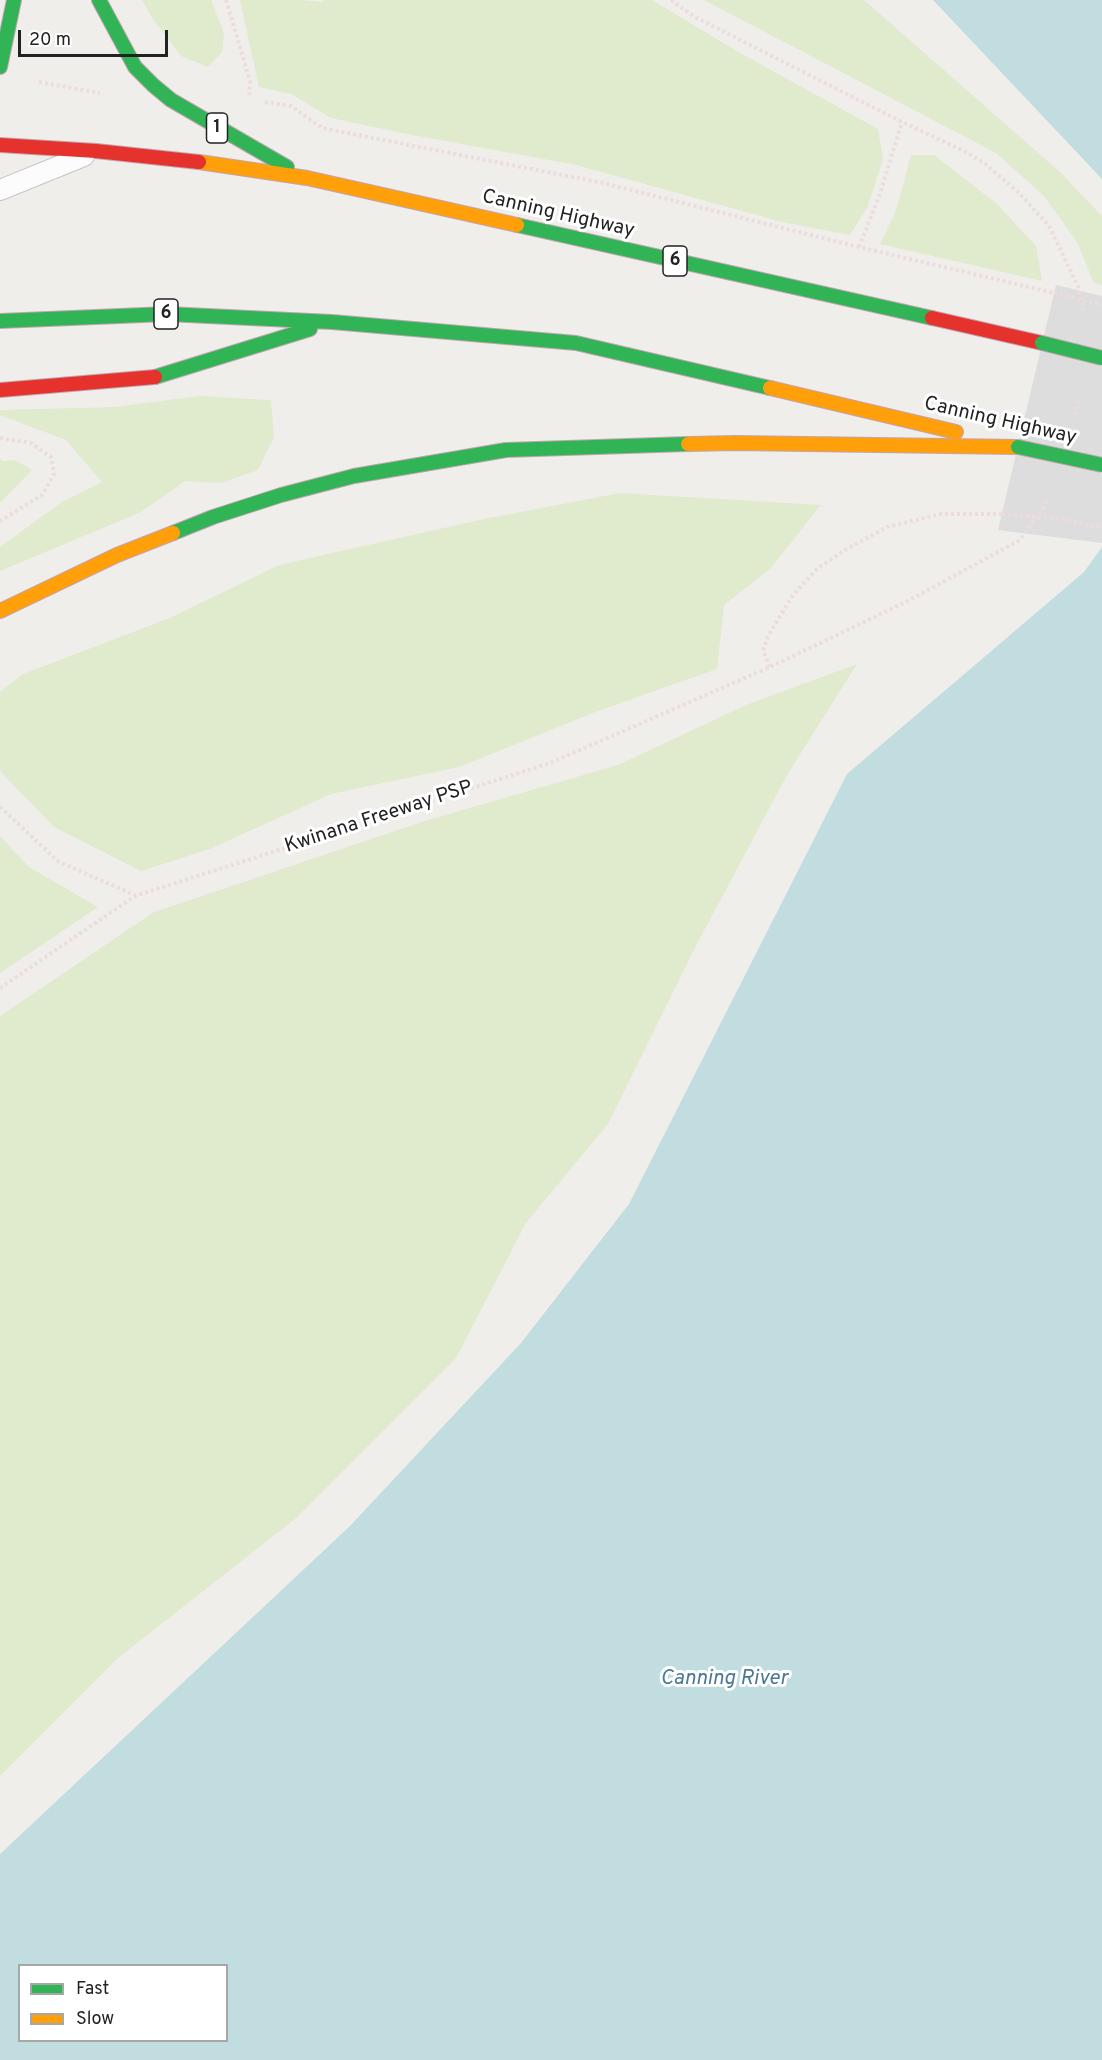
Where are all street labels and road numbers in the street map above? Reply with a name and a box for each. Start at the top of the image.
road number: 1 [206,113,228,143]
street label: Canning Highway [479,186,637,244]
road number: 6 [663,246,687,276]
road number: 6 [154,299,178,329]
street label: Canning Highway [921,393,1079,451]
street label: Kwinana Freeway PSP [282,776,476,860]

